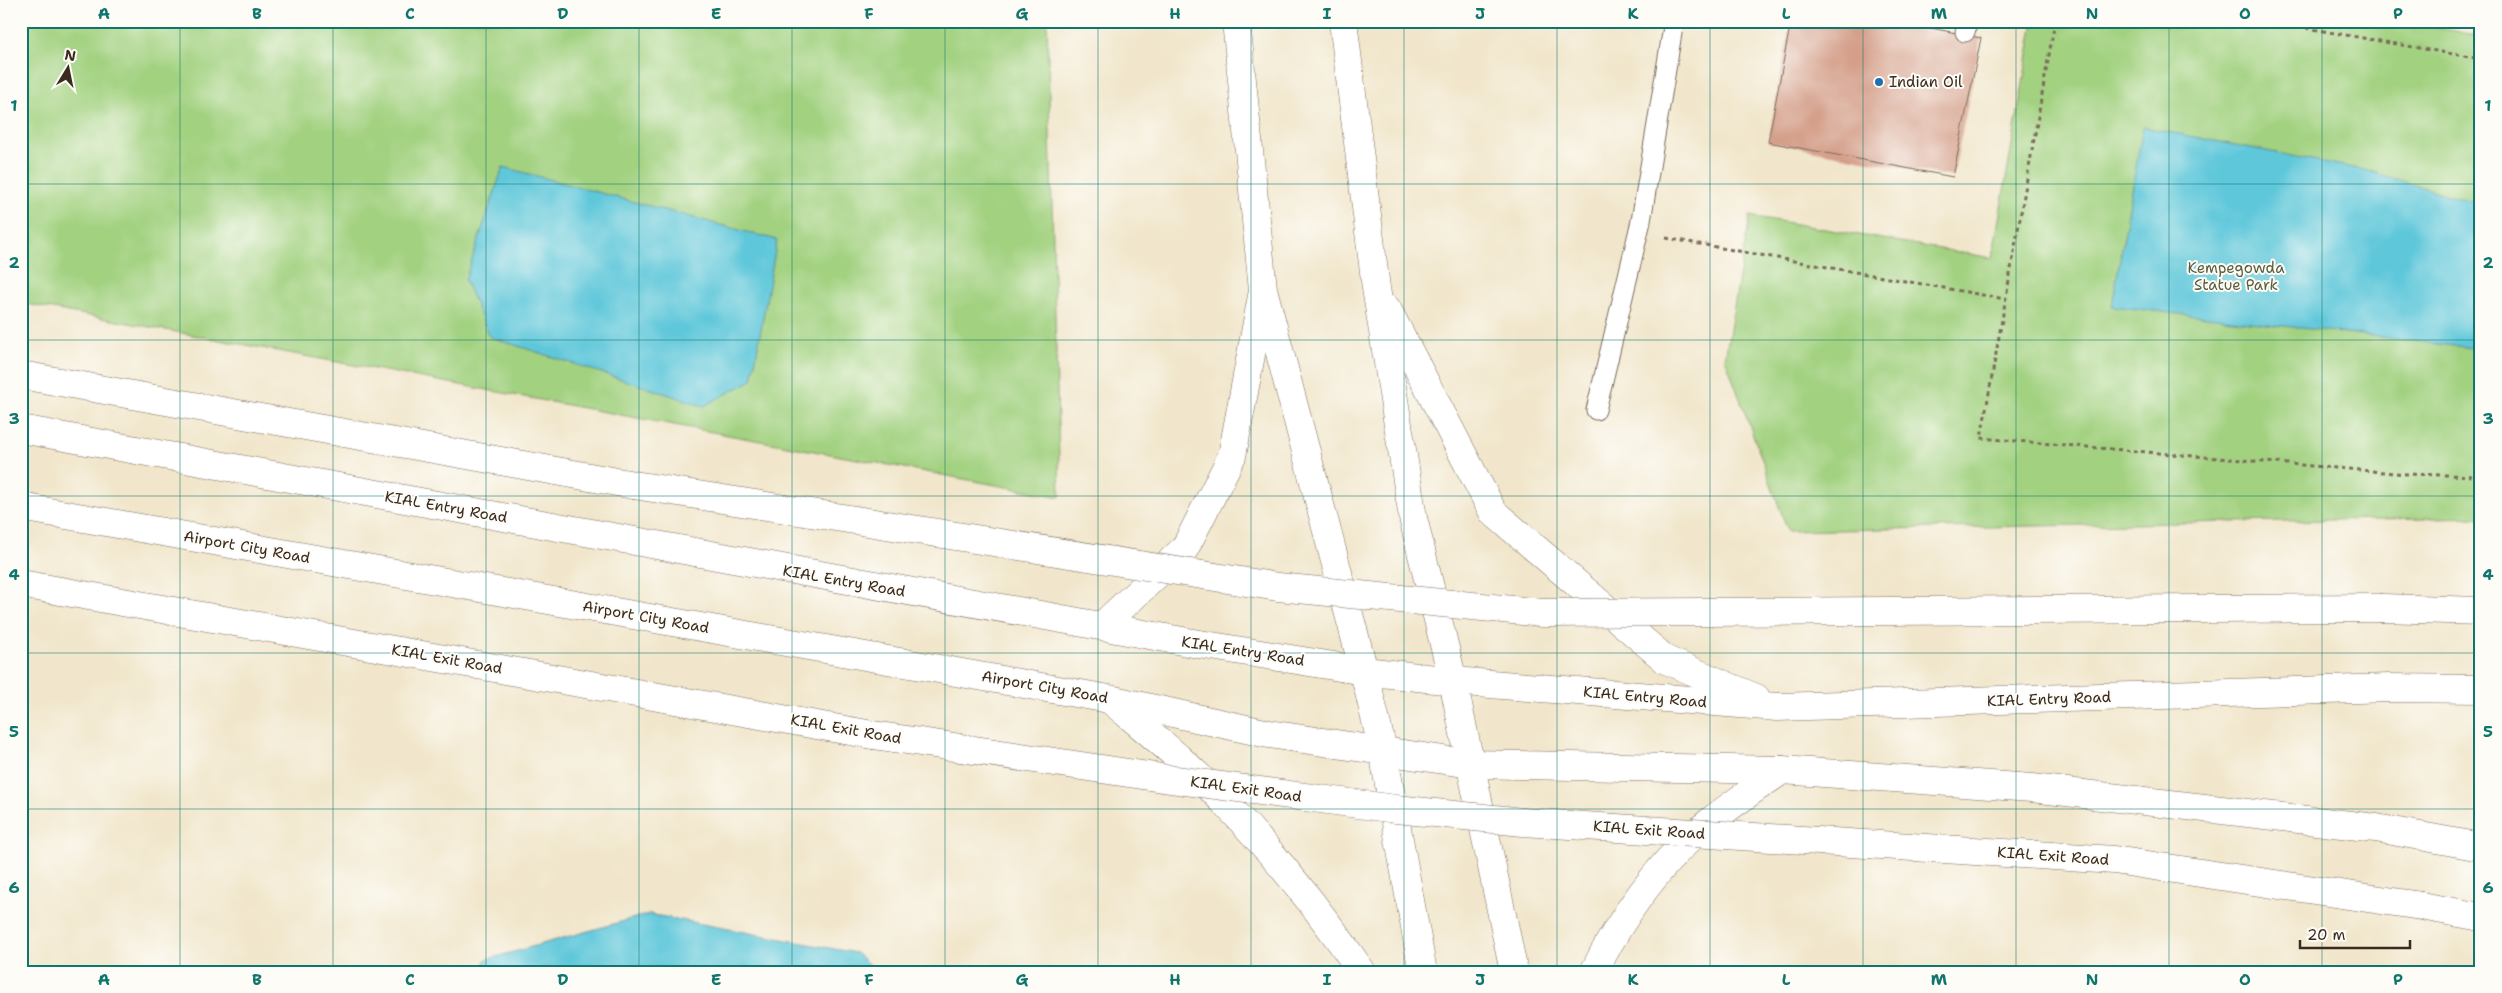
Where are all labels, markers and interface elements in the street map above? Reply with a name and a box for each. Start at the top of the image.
text: A [98,3,110,24]
text: B [252,3,262,24]
text: C [405,3,415,24]
text: D [557,3,569,24]
text: E [711,3,721,24]
text: F [864,3,874,24]
text: G [1016,3,1029,24]
text: H [1169,3,1181,24]
text: I [1323,3,1332,24]
text: J [1475,3,1485,24]
text: K [1628,3,1639,24]
text: L [1782,3,1791,24]
text: M [1931,3,1948,24]
text: N [2086,3,2098,24]
text: O [2239,3,2251,24]
text: P [2393,3,2403,24]
north arrow [42,42,92,92]
text: N [63,45,77,65]
place label: Indian Oil [1889,72,1963,92]
marker: Indian Oil [1873,76,1885,88]
text: 1 [10,95,18,116]
text: 1 [2484,95,2492,116]
text: 2 [8,252,20,273]
text: 2 [2482,252,2494,273]
park label: Kempegowda Statue Park [2188,258,2285,295]
text: 3 [8,408,20,429]
text: 3 [2482,408,2494,429]
street label: KIAL Entry Road [383,486,509,528]
street label: Airport City Road [182,526,312,568]
street label: KIAL Entry Road [781,560,907,602]
text: 4 [8,564,20,585]
text: 4 [2482,564,2494,585]
street label: Airport City Road [581,596,711,638]
street label: KIAL Entry Road [1180,631,1306,671]
street label: KIAL Exit Road [390,639,505,679]
street label: Airport City Road [980,666,1110,708]
street label: KIAL Entry Road [1582,682,1708,712]
street label: KIAL Entry Road [1987,687,2112,711]
street label: KIAL Exit Road [789,709,904,749]
text: 5 [9,721,19,742]
text: 5 [2483,721,2493,742]
street label: KIAL Exit Road [1189,771,1303,807]
street label: KIAL Exit Road [1592,816,1706,844]
street label: KIAL Exit Road [1996,842,2110,870]
text: 6 [8,877,20,898]
text: 6 [2482,877,2494,898]
scale bar [2300,918,2410,950]
text: 20 m [2307,925,2346,945]
text: A [98,969,110,990]
text: B [252,969,262,990]
text: C [405,969,415,990]
text: D [557,969,569,990]
text: E [711,969,721,990]
text: F [864,969,874,990]
text: G [1016,969,1029,990]
text: H [1169,969,1181,990]
text: I [1323,969,1332,990]
text: J [1475,969,1485,990]
text: K [1628,969,1639,990]
text: L [1782,969,1791,990]
text: M [1931,969,1948,990]
text: N [2086,969,2098,990]
text: O [2239,969,2251,990]
text: P [2393,969,2403,990]

